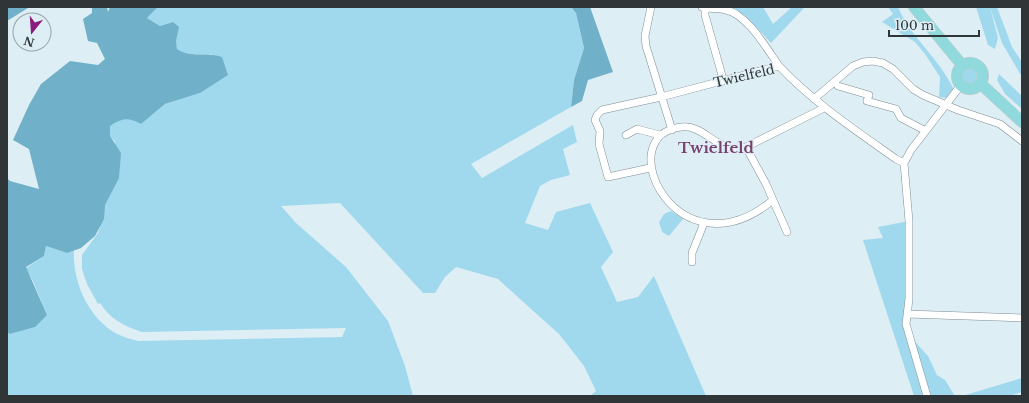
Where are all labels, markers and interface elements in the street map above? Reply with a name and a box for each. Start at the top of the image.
north arrow [12,12,52,52]
scale bar [889,12,979,38]
text: 100 m [895,18,934,33]
text: N [21,33,36,50]
street label: Twielfeld [712,61,776,91]
district label: Twielfeld [678,138,755,157]

